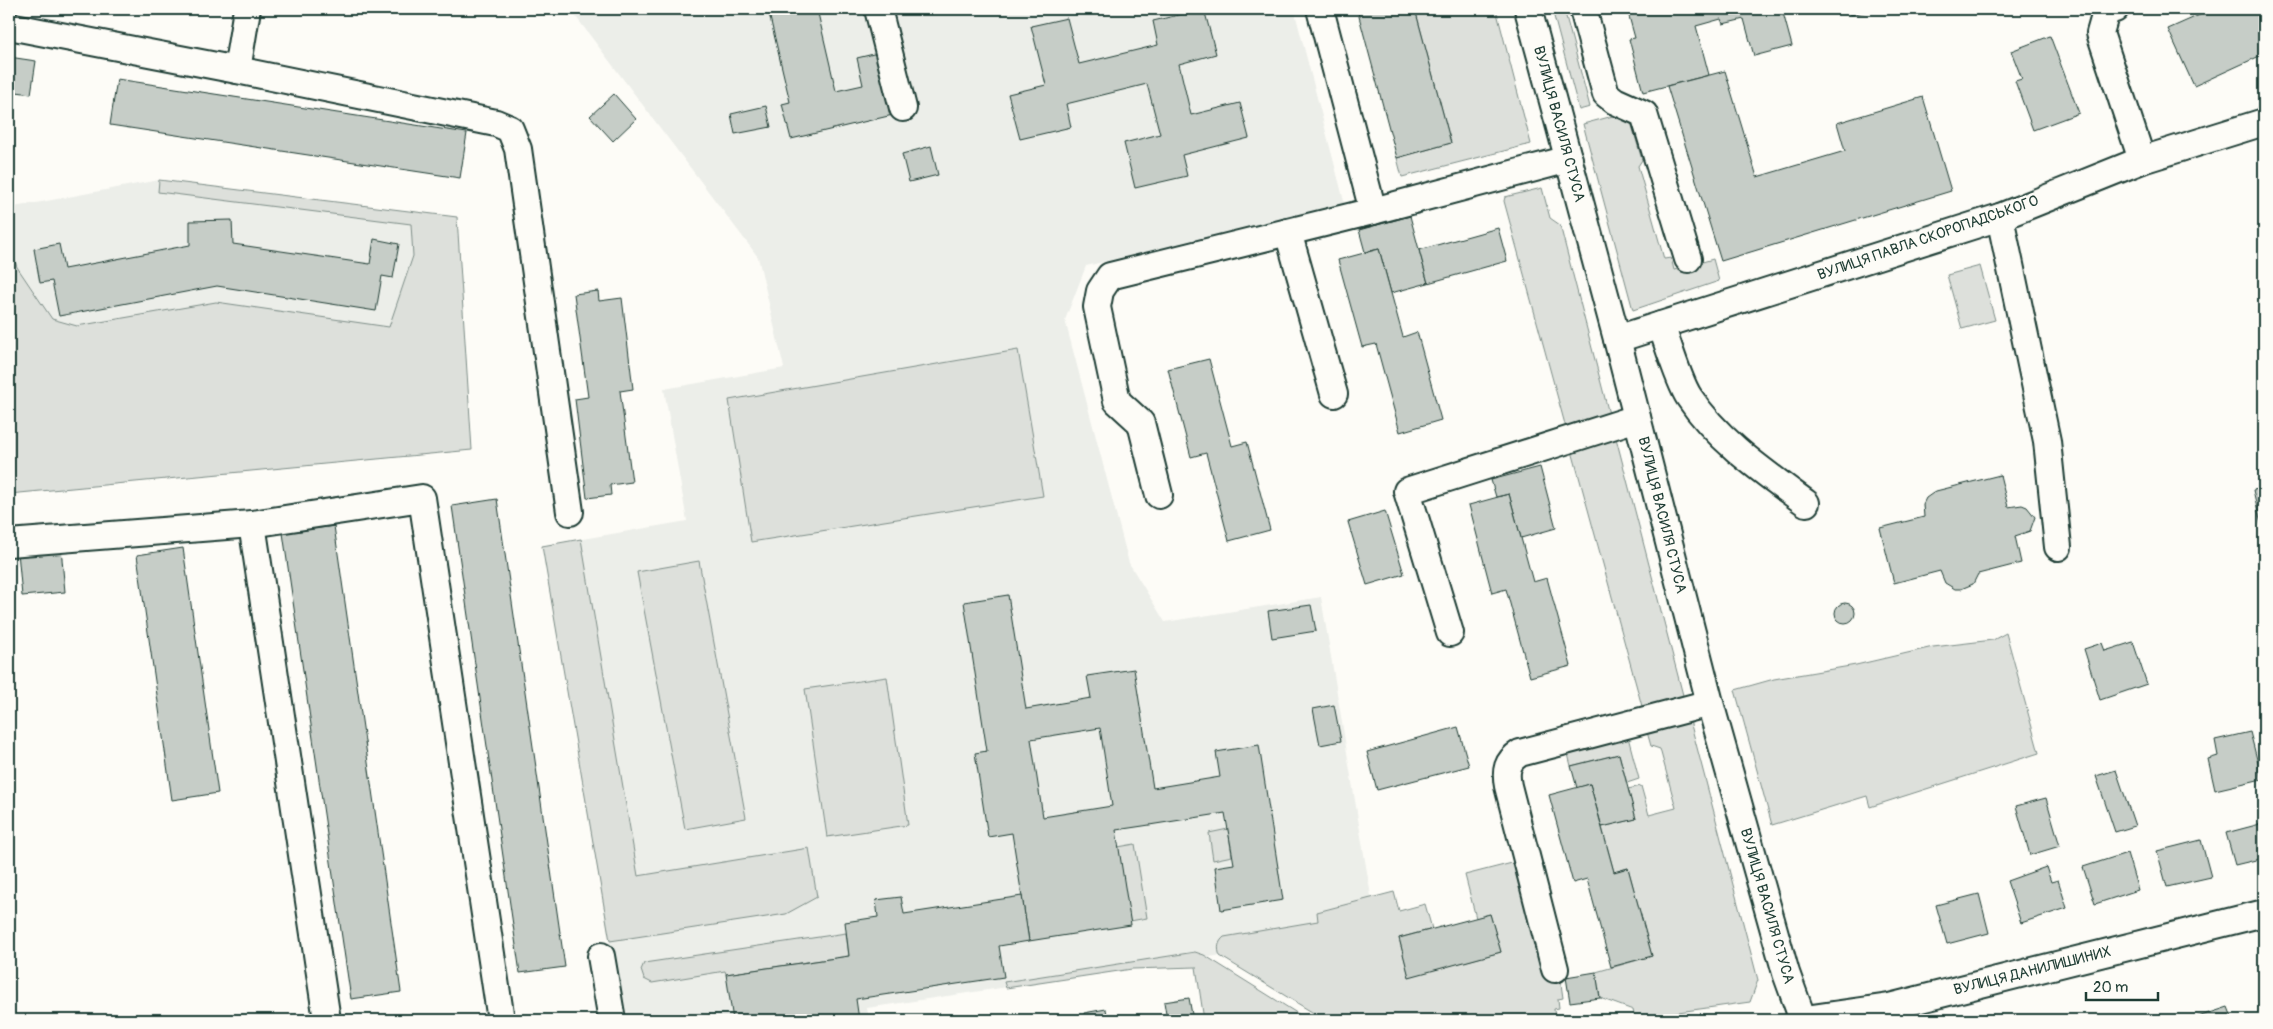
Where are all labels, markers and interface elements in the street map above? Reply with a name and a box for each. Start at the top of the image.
street label: ВУЛИЦЯ ВАСИЛЯ СТУСА [1529,44,1589,205]
street label: ВУЛИЦЯ ПАВЛА СКОРОПАДСЬКОГО [1815,191,2041,285]
street label: ВУЛИЦЯ ВАСИЛЯ СТУСА [1633,435,1691,596]
street label: ВУЛИЦЯ ВАСИЛЯ СТУСА [1736,826,1798,986]
street label: ВУЛИЦЯ ДАНИЛИШИНИХ [1952,942,2112,1000]
scale bar [2086,969,2158,1001]
text: 20 m [2093,978,2128,997]

